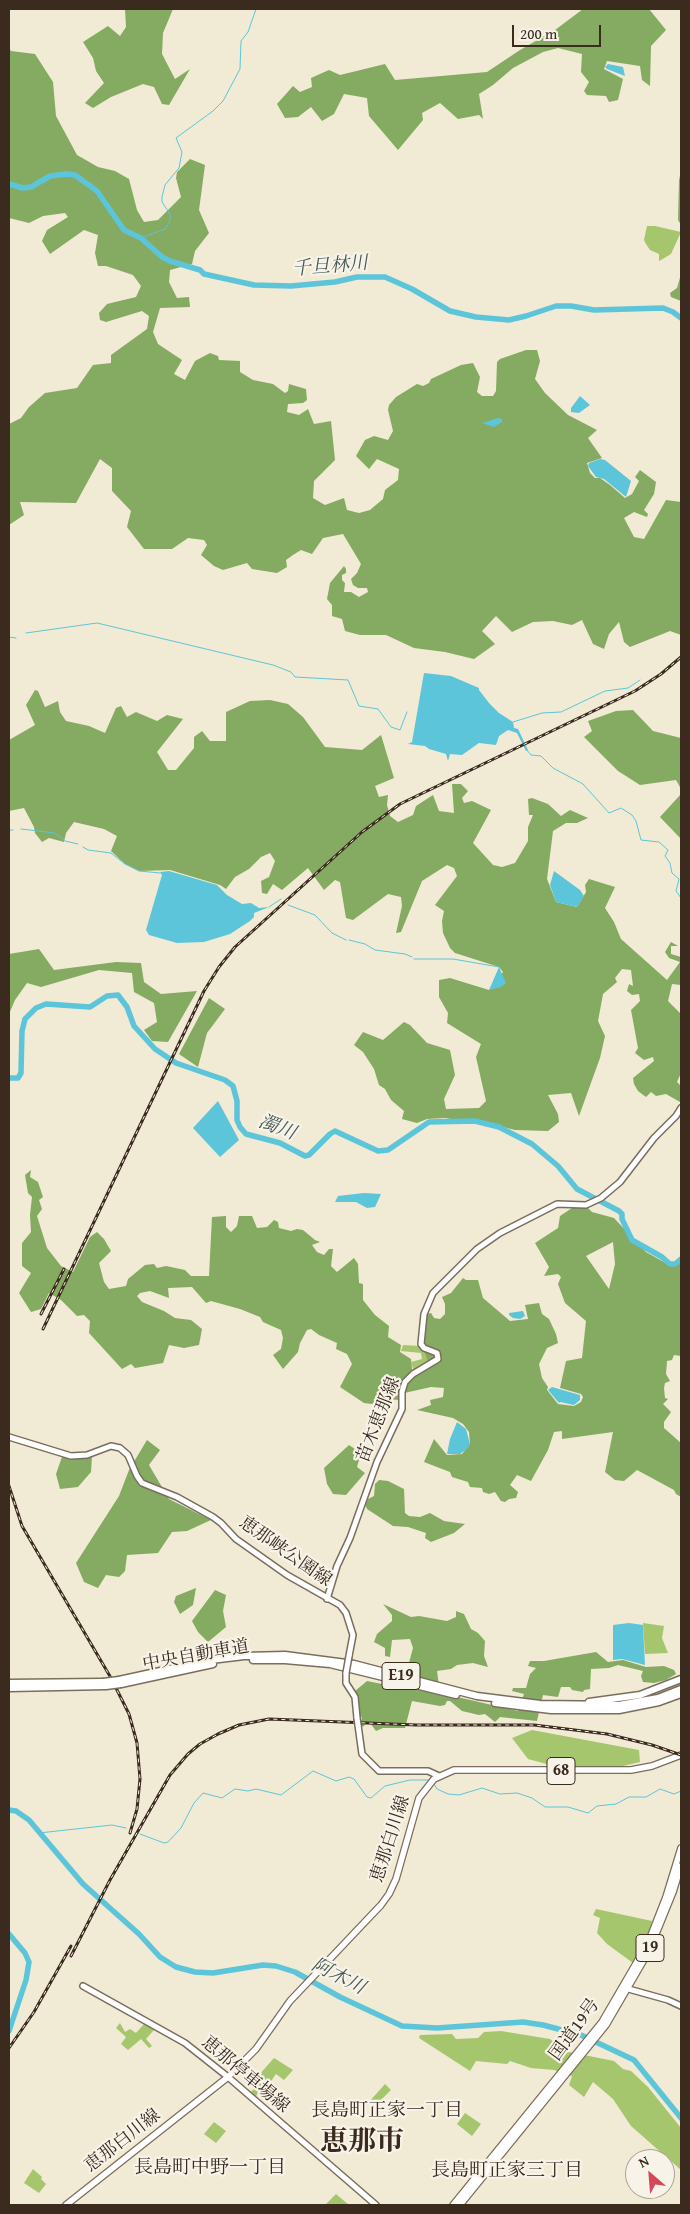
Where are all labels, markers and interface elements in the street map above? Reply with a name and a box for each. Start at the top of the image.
scale bar [515,15,604,47]
text: 200 m [520,23,557,44]
water label: 千旦林川 [291,252,369,282]
water label: 濁川 [255,1111,299,1145]
street label: 苗木恵那線 [353,1374,405,1466]
street label: 恵那峡公園線 [235,1512,335,1592]
street label: 中央自動車道 [141,1636,251,1676]
road number: E19 [382,1662,420,1690]
road number: 68 [547,1758,575,1784]
street label: 恵那白川線 [367,1793,415,1885]
road number: 19 [636,1935,664,1962]
water label: 阿木川 [307,1954,369,2000]
street label: 国道19号 [545,1995,605,2065]
street label: 恵那停車場線 [197,2032,293,2118]
district label: 長島町正家一丁目 [311,2100,463,2122]
street label: 恵那白川線 [81,2105,165,2177]
district label: 恵那市 [320,2126,404,2160]
north arrow [625,2149,675,2199]
text: N [635,2150,652,2173]
district label: 長島町中野一丁目 [134,2157,286,2179]
district label: 長島町正家三丁目 [431,2160,583,2182]

